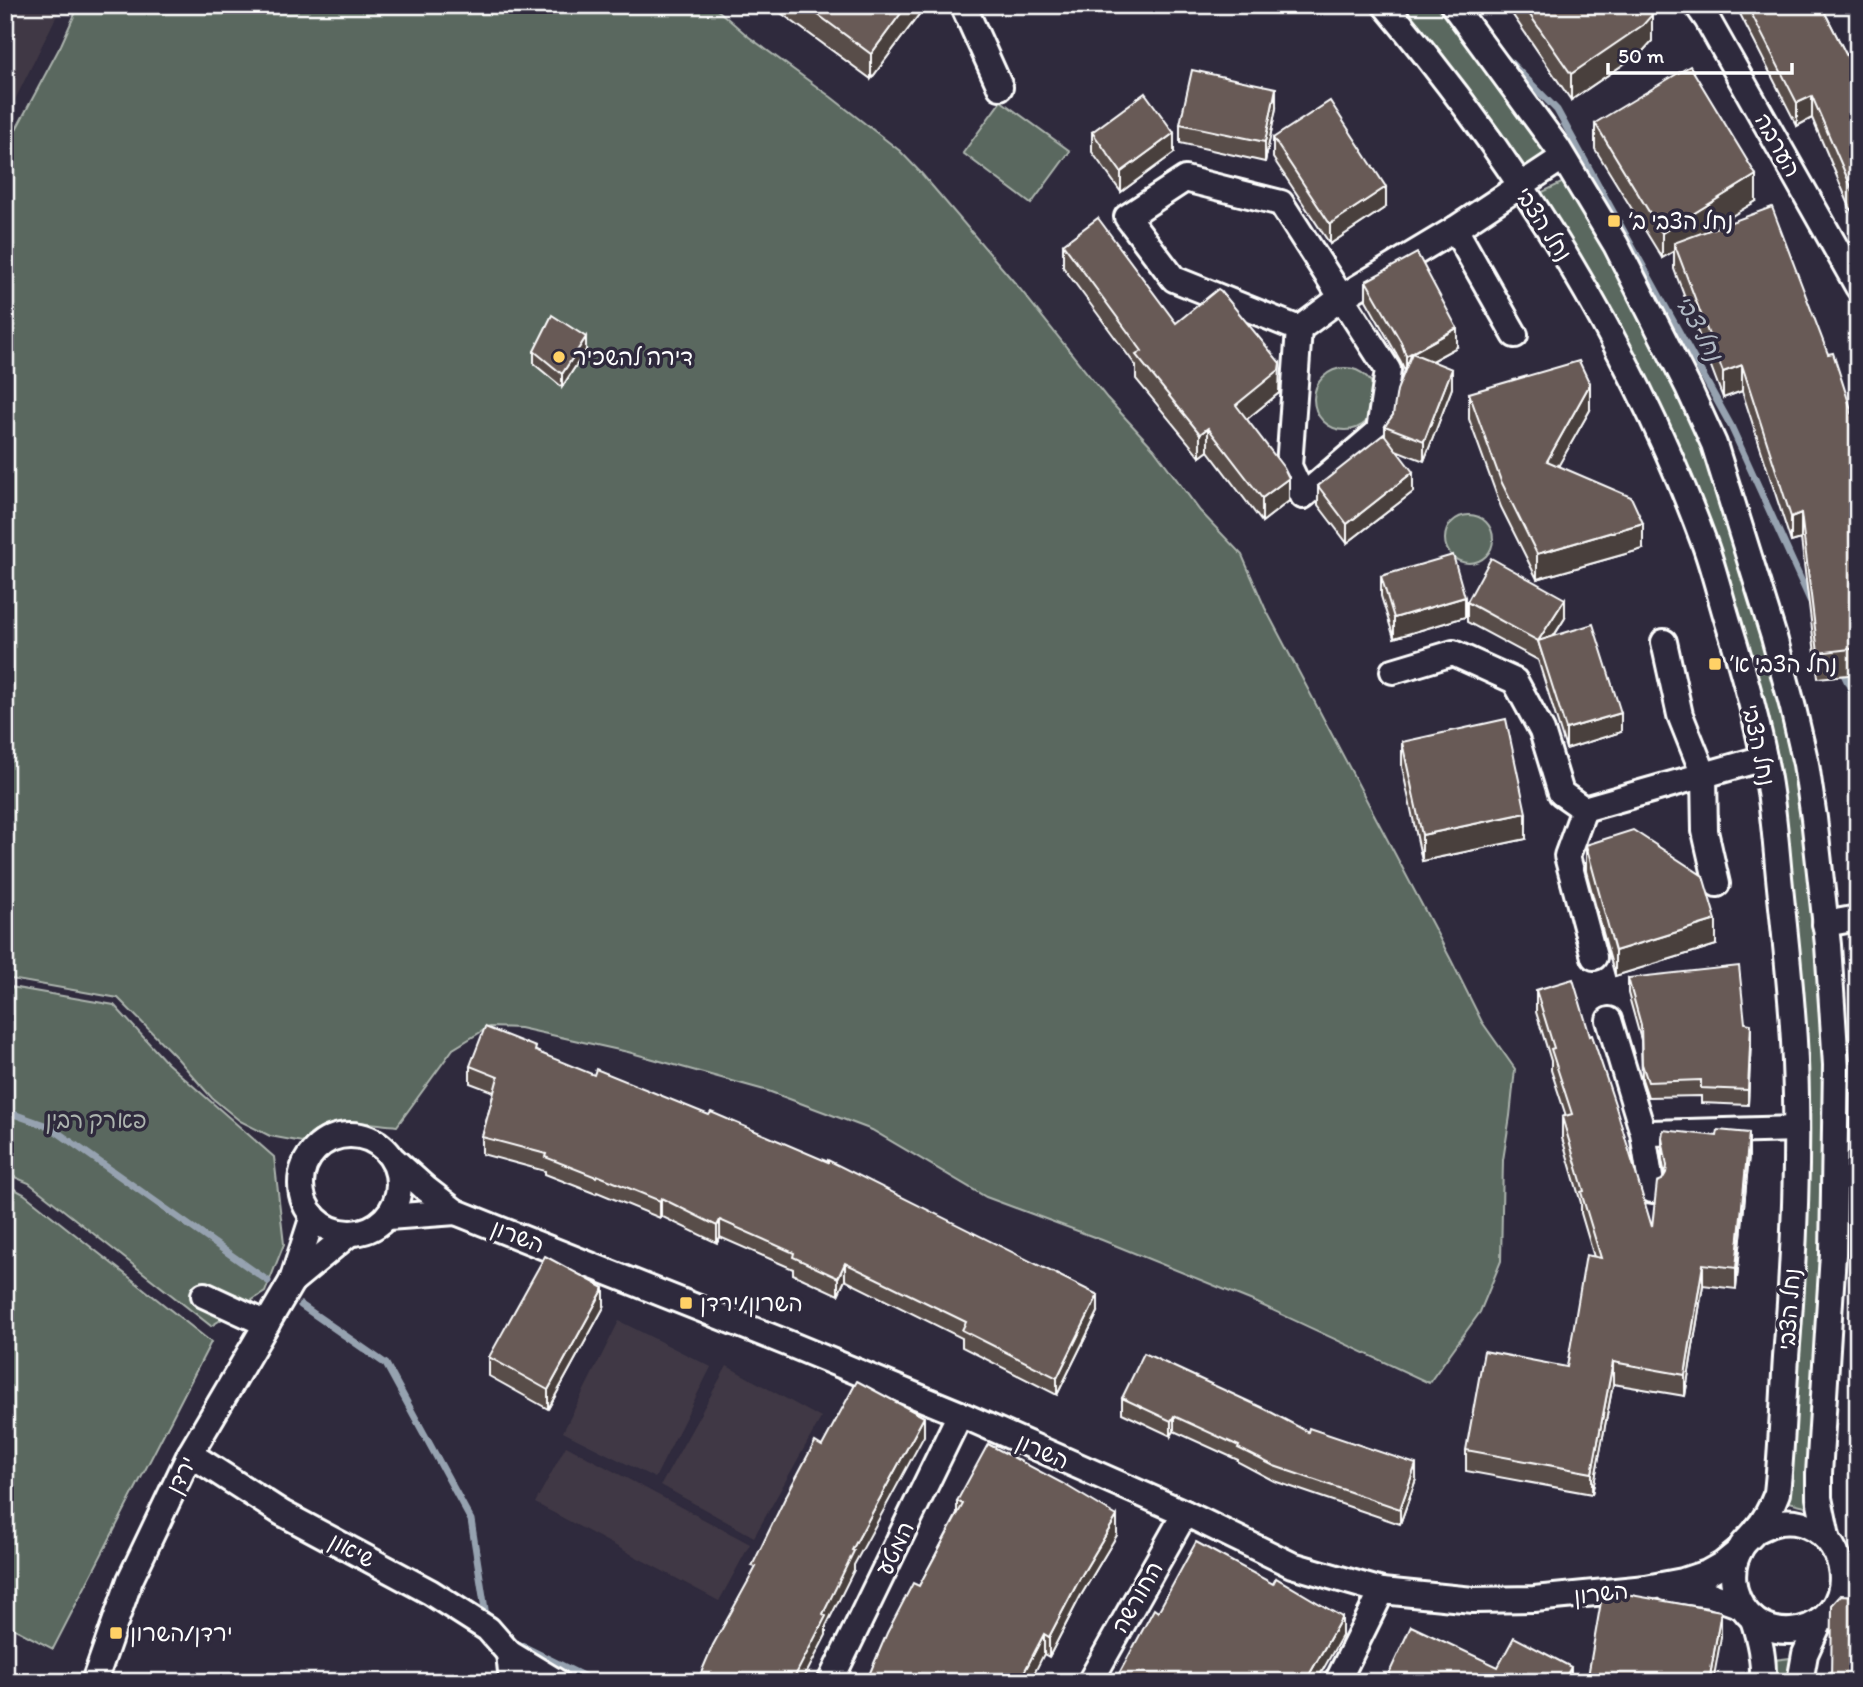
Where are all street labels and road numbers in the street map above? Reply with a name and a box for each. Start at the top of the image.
street label: הערבה [1749,108,1807,182]
street label: נחל הצבי [1510,182,1578,266]
street label: נחל הצבי [1737,702,1781,788]
street label: השרון [487,1213,548,1260]
street label: נחל הצבי [1772,1267,1806,1351]
street label: השרון [1012,1427,1074,1476]
street label: ירדן [160,1452,203,1499]
street label: המטע [870,1516,920,1580]
street label: שיאון [324,1527,379,1574]
street label: החורשה [1105,1556,1169,1638]
street label: השרון [1572,1576,1630,1611]

